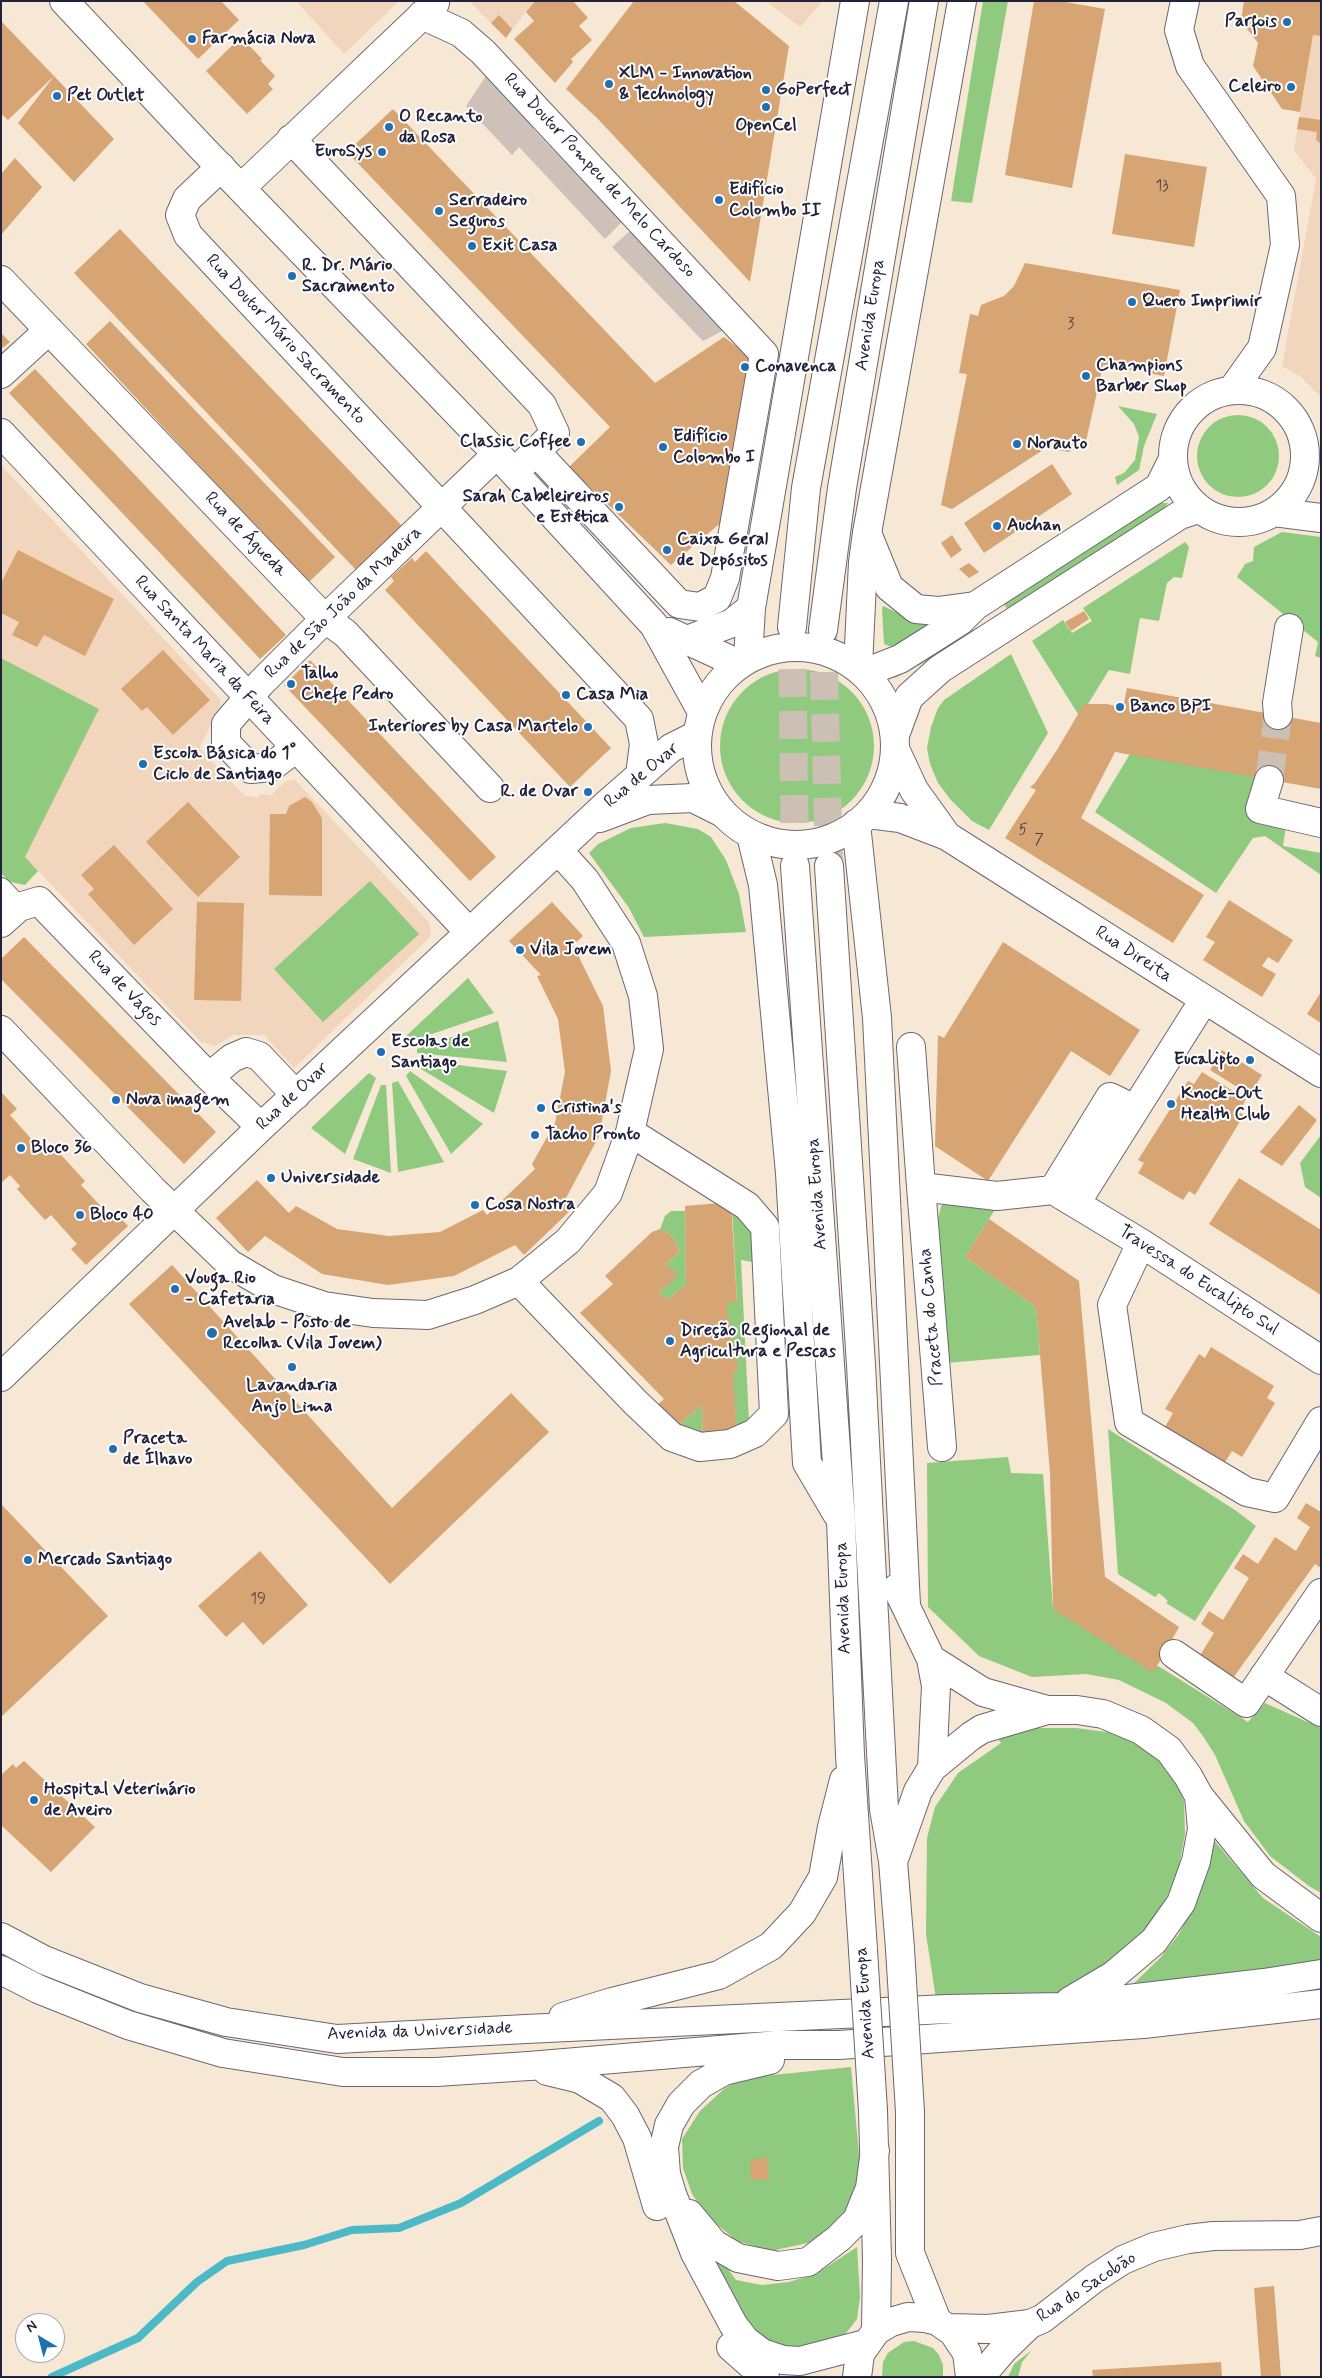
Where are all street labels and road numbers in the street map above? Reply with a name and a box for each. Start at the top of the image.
street label: Rua Doutor Pompeu de Melo Cardoso [498,69,700,283]
street label: Rua Doutor Mário Sacramento [200,250,370,430]
street label: Avenida Europa [852,258,890,372]
street label: Rua de Águeda [199,488,291,582]
street label: Rua de São João da Madeira [261,522,427,684]
street label: Rua Santa Maria da Feira [129,572,279,730]
street label: Rua de Ovar [600,739,684,813]
street label: Rua Direita [1090,922,1176,988]
street label: Rua de Vagos [83,947,165,1031]
street label: Rua de Ovar [252,1058,334,1136]
street label: Avenida Europa [803,1137,833,1251]
street label: Travessa do Eucalipto Sul [1114,1221,1282,1341]
street label: Praceta do Canha [915,1247,949,1387]
street label: Avenida Europa [831,1541,857,1655]
street label: Avenida Europa [851,1946,881,2060]
street label: Avenida da Universidade [327,2018,513,2046]
street label: Rua do Sacobão [1033,2248,1141,2328]

